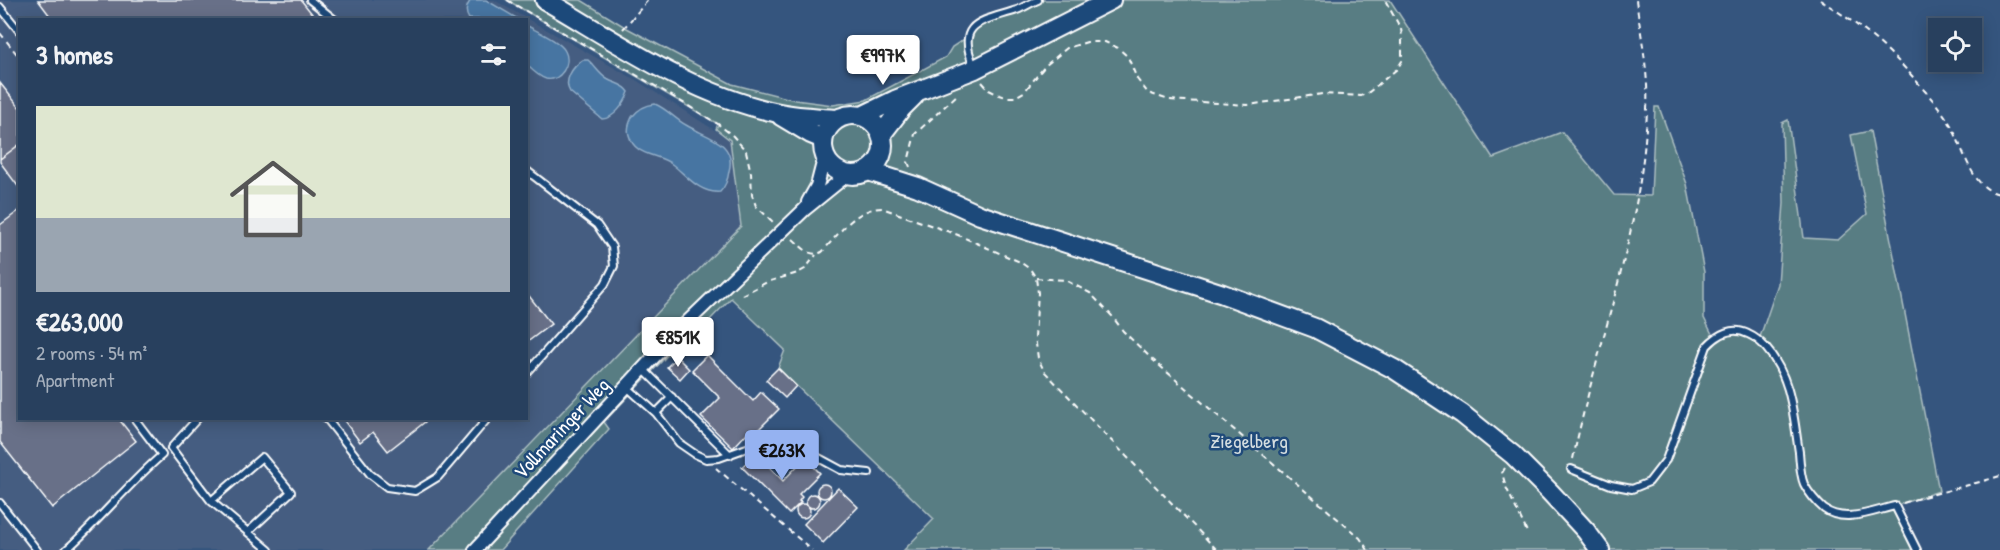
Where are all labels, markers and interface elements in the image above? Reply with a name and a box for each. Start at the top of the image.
map controls [1928,18,1982,72]
button: locate [1928,18,1982,72]
pin: €997K [841,35,925,86]
text: 3 homes [36,37,113,72]
icon: filters [477,38,510,71]
text: €997K [861,41,905,68]
icon: home [219,145,327,253]
text: €263,000 [36,304,123,339]
pin: €851K [636,317,720,368]
text: €851K [656,323,700,350]
text: 2 rooms · 54 m² [36,339,147,366]
text: Apartment [36,366,114,393]
street label: Vollmaringer Weg [507,372,615,484]
park label: Ziegelberg [1210,427,1288,454]
pin: €263K [740,430,824,481]
text: €263K [759,436,805,463]

